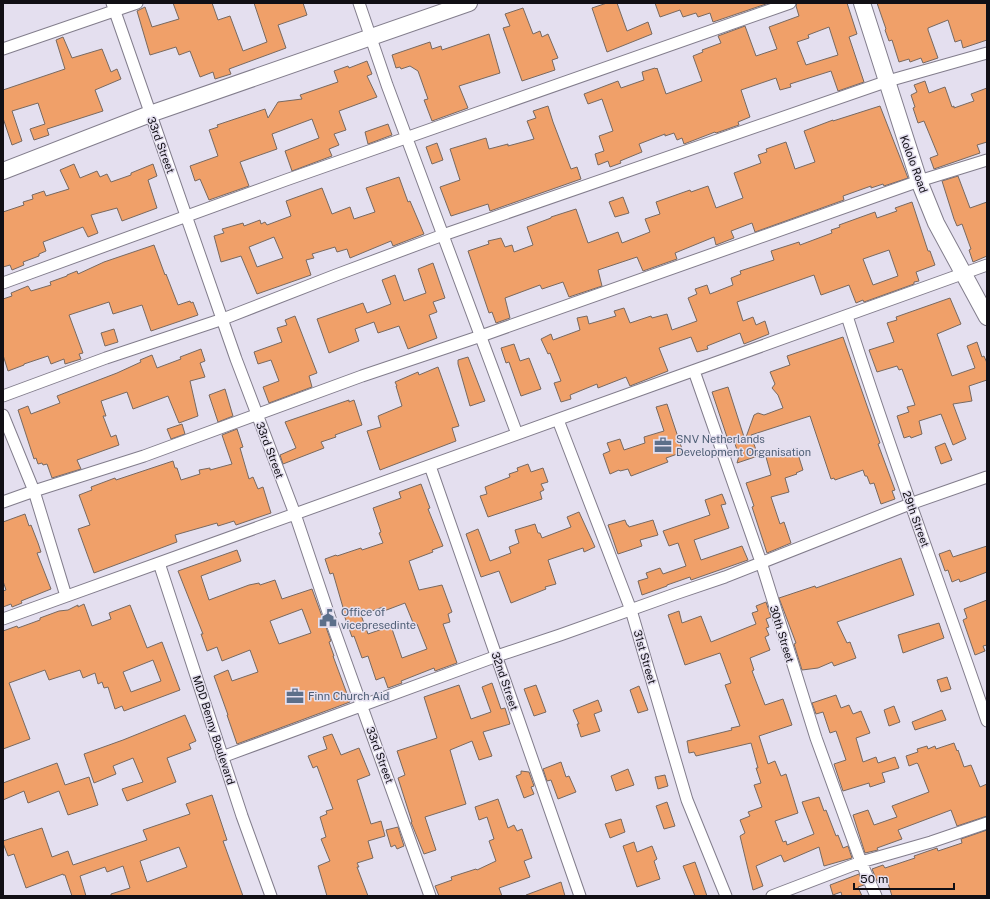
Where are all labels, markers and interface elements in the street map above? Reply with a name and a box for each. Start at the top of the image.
street label: 33rd Street [145,115,177,175]
street label: Kololo Road [898,133,930,195]
street label: 33rd Street [254,420,286,480]
place label: SNV Netherlands Development Organisation [676,433,811,458]
office icon: SNV Netherlands Development Organisation [653,435,673,455]
street label: 29th Street [900,489,932,549]
street label: 30th Street [768,604,796,664]
place label: Office of vicepresedinte [341,606,416,631]
public building icon: Office of vicepresedinte [318,608,338,628]
street label: 31st Street [632,628,658,686]
street label: 32nd Street [489,650,521,712]
street label: MDD Benny Boulevard [191,674,237,786]
office icon: Finn Church Aid [285,686,305,706]
place label: Finn Church Aid [308,690,389,702]
street label: 33rd Street [364,725,396,785]
scale bar [854,865,954,891]
text: 50 m [860,872,888,886]

